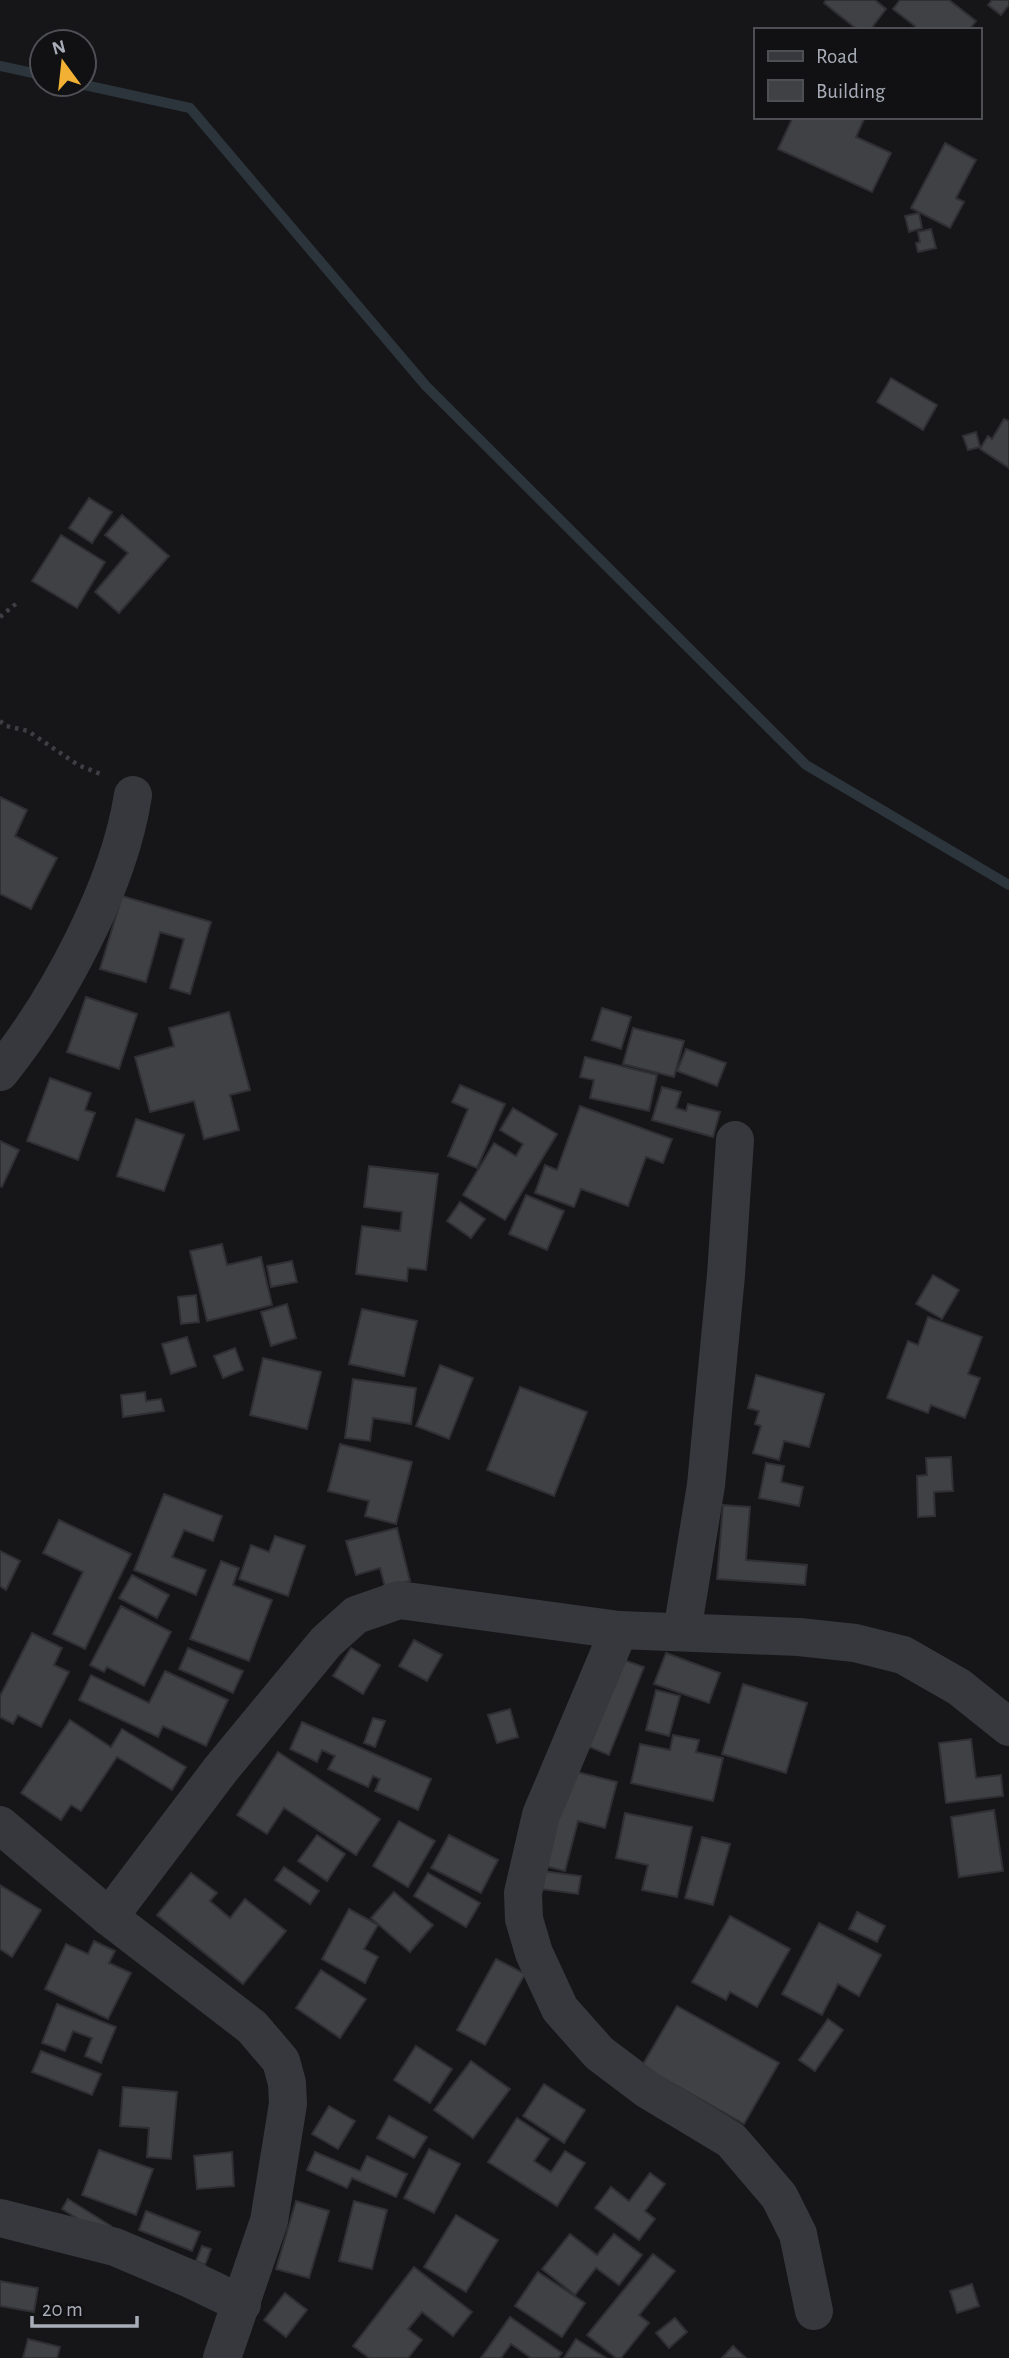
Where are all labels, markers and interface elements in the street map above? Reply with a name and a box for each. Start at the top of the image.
north arrow [28,28,98,98]
legend [754,28,981,119]
text: N [50,37,68,59]
text: Road [816,46,858,67]
text: Building [816,81,886,102]
scale bar [32,2284,136,2328]
text: 20 m [42,2299,83,2320]

